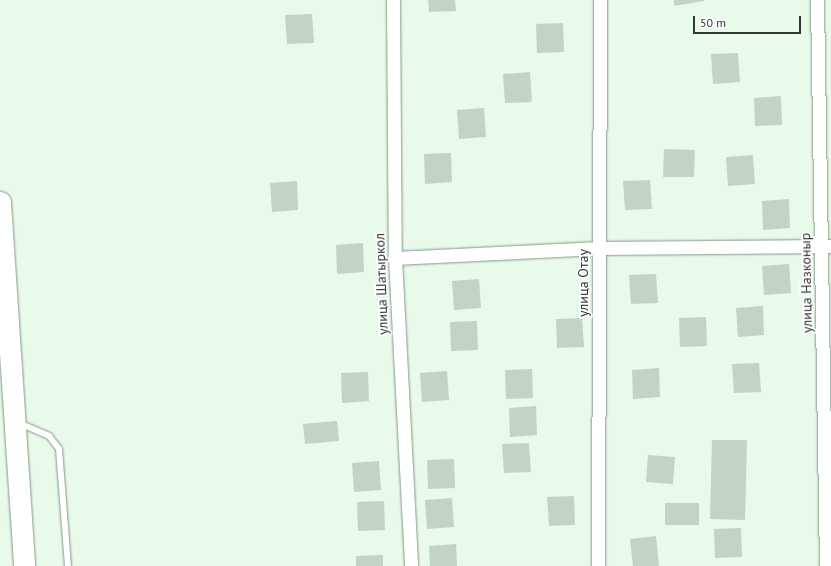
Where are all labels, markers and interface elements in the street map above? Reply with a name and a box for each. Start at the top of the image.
scale bar [695,8,803,34]
text: 50 m [700,15,726,30]
street label: улица Шатыркол [371,233,391,335]
street label: улица Назконыр [797,233,815,333]
street label: улица Отау [575,249,591,317]

